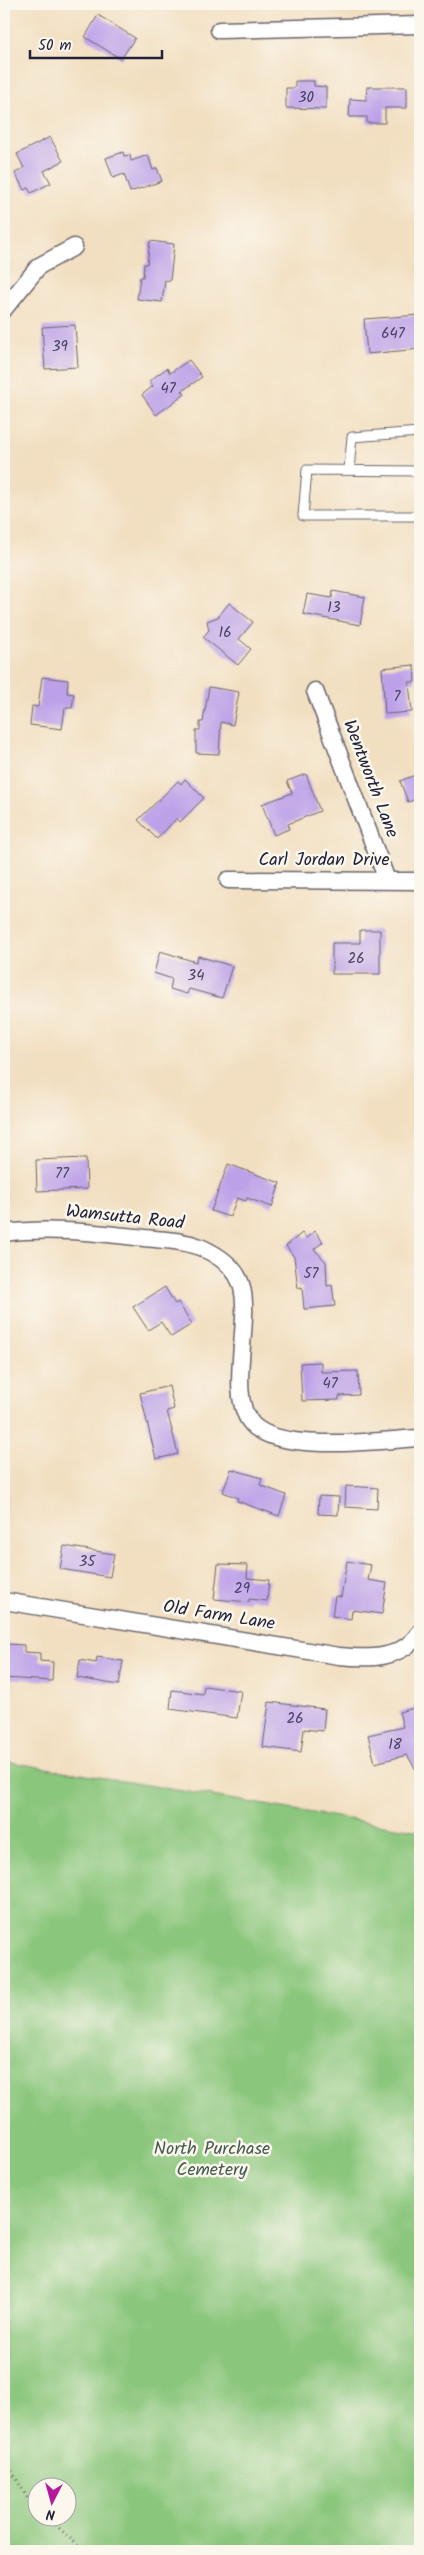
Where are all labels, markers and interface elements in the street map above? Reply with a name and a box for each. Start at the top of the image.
scale bar [30,28,162,60]
text: 50 m [38,34,72,58]
house number: 30 [298,86,315,110]
house number: 647 [381,322,406,346]
house number: 39 [52,335,69,359]
house number: 47 [160,377,177,401]
house number: 13 [327,596,341,620]
house number: 16 [218,621,232,645]
house number: 7 [394,685,402,709]
street label: Wentworth Lane [334,716,406,842]
street label: Carl Jordan Drive [258,846,390,875]
house number: 26 [347,947,365,971]
house number: 34 [188,964,204,988]
house number: 77 [55,1162,70,1186]
street label: Wamsutta Road [64,1197,187,1239]
house number: 57 [304,1262,320,1286]
house number: 47 [322,1372,339,1396]
house number: 35 [79,1550,96,1574]
house number: 29 [234,1577,251,1601]
street label: Old Farm Lane [161,1593,277,1639]
house number: 26 [286,1707,304,1731]
house number: 18 [388,1733,403,1757]
park label: North Purchase Cemetery [154,2135,270,2185]
north arrow [28,2478,78,2528]
text: N [45,2503,56,2525]

